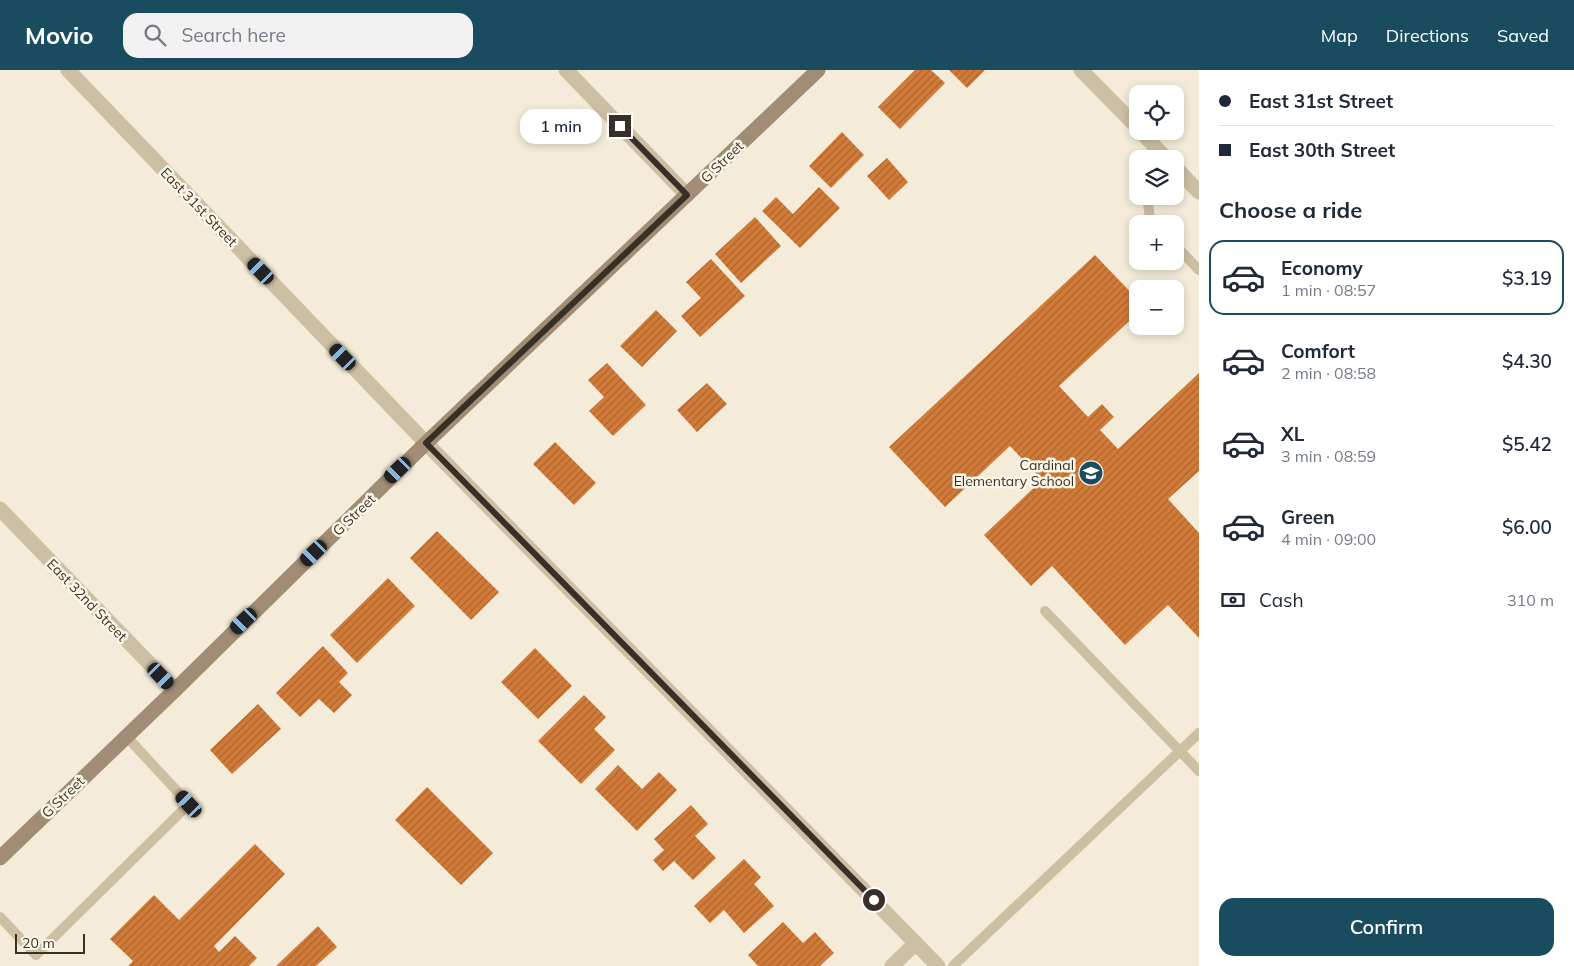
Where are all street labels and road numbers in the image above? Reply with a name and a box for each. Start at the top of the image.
street label: G Street [697,137,747,187]
street label: East 31st Street [157,164,241,250]
street label: G Street [329,490,379,540]
street label: East 32nd Street [43,555,131,645]
street label: G Street [38,772,88,822]

